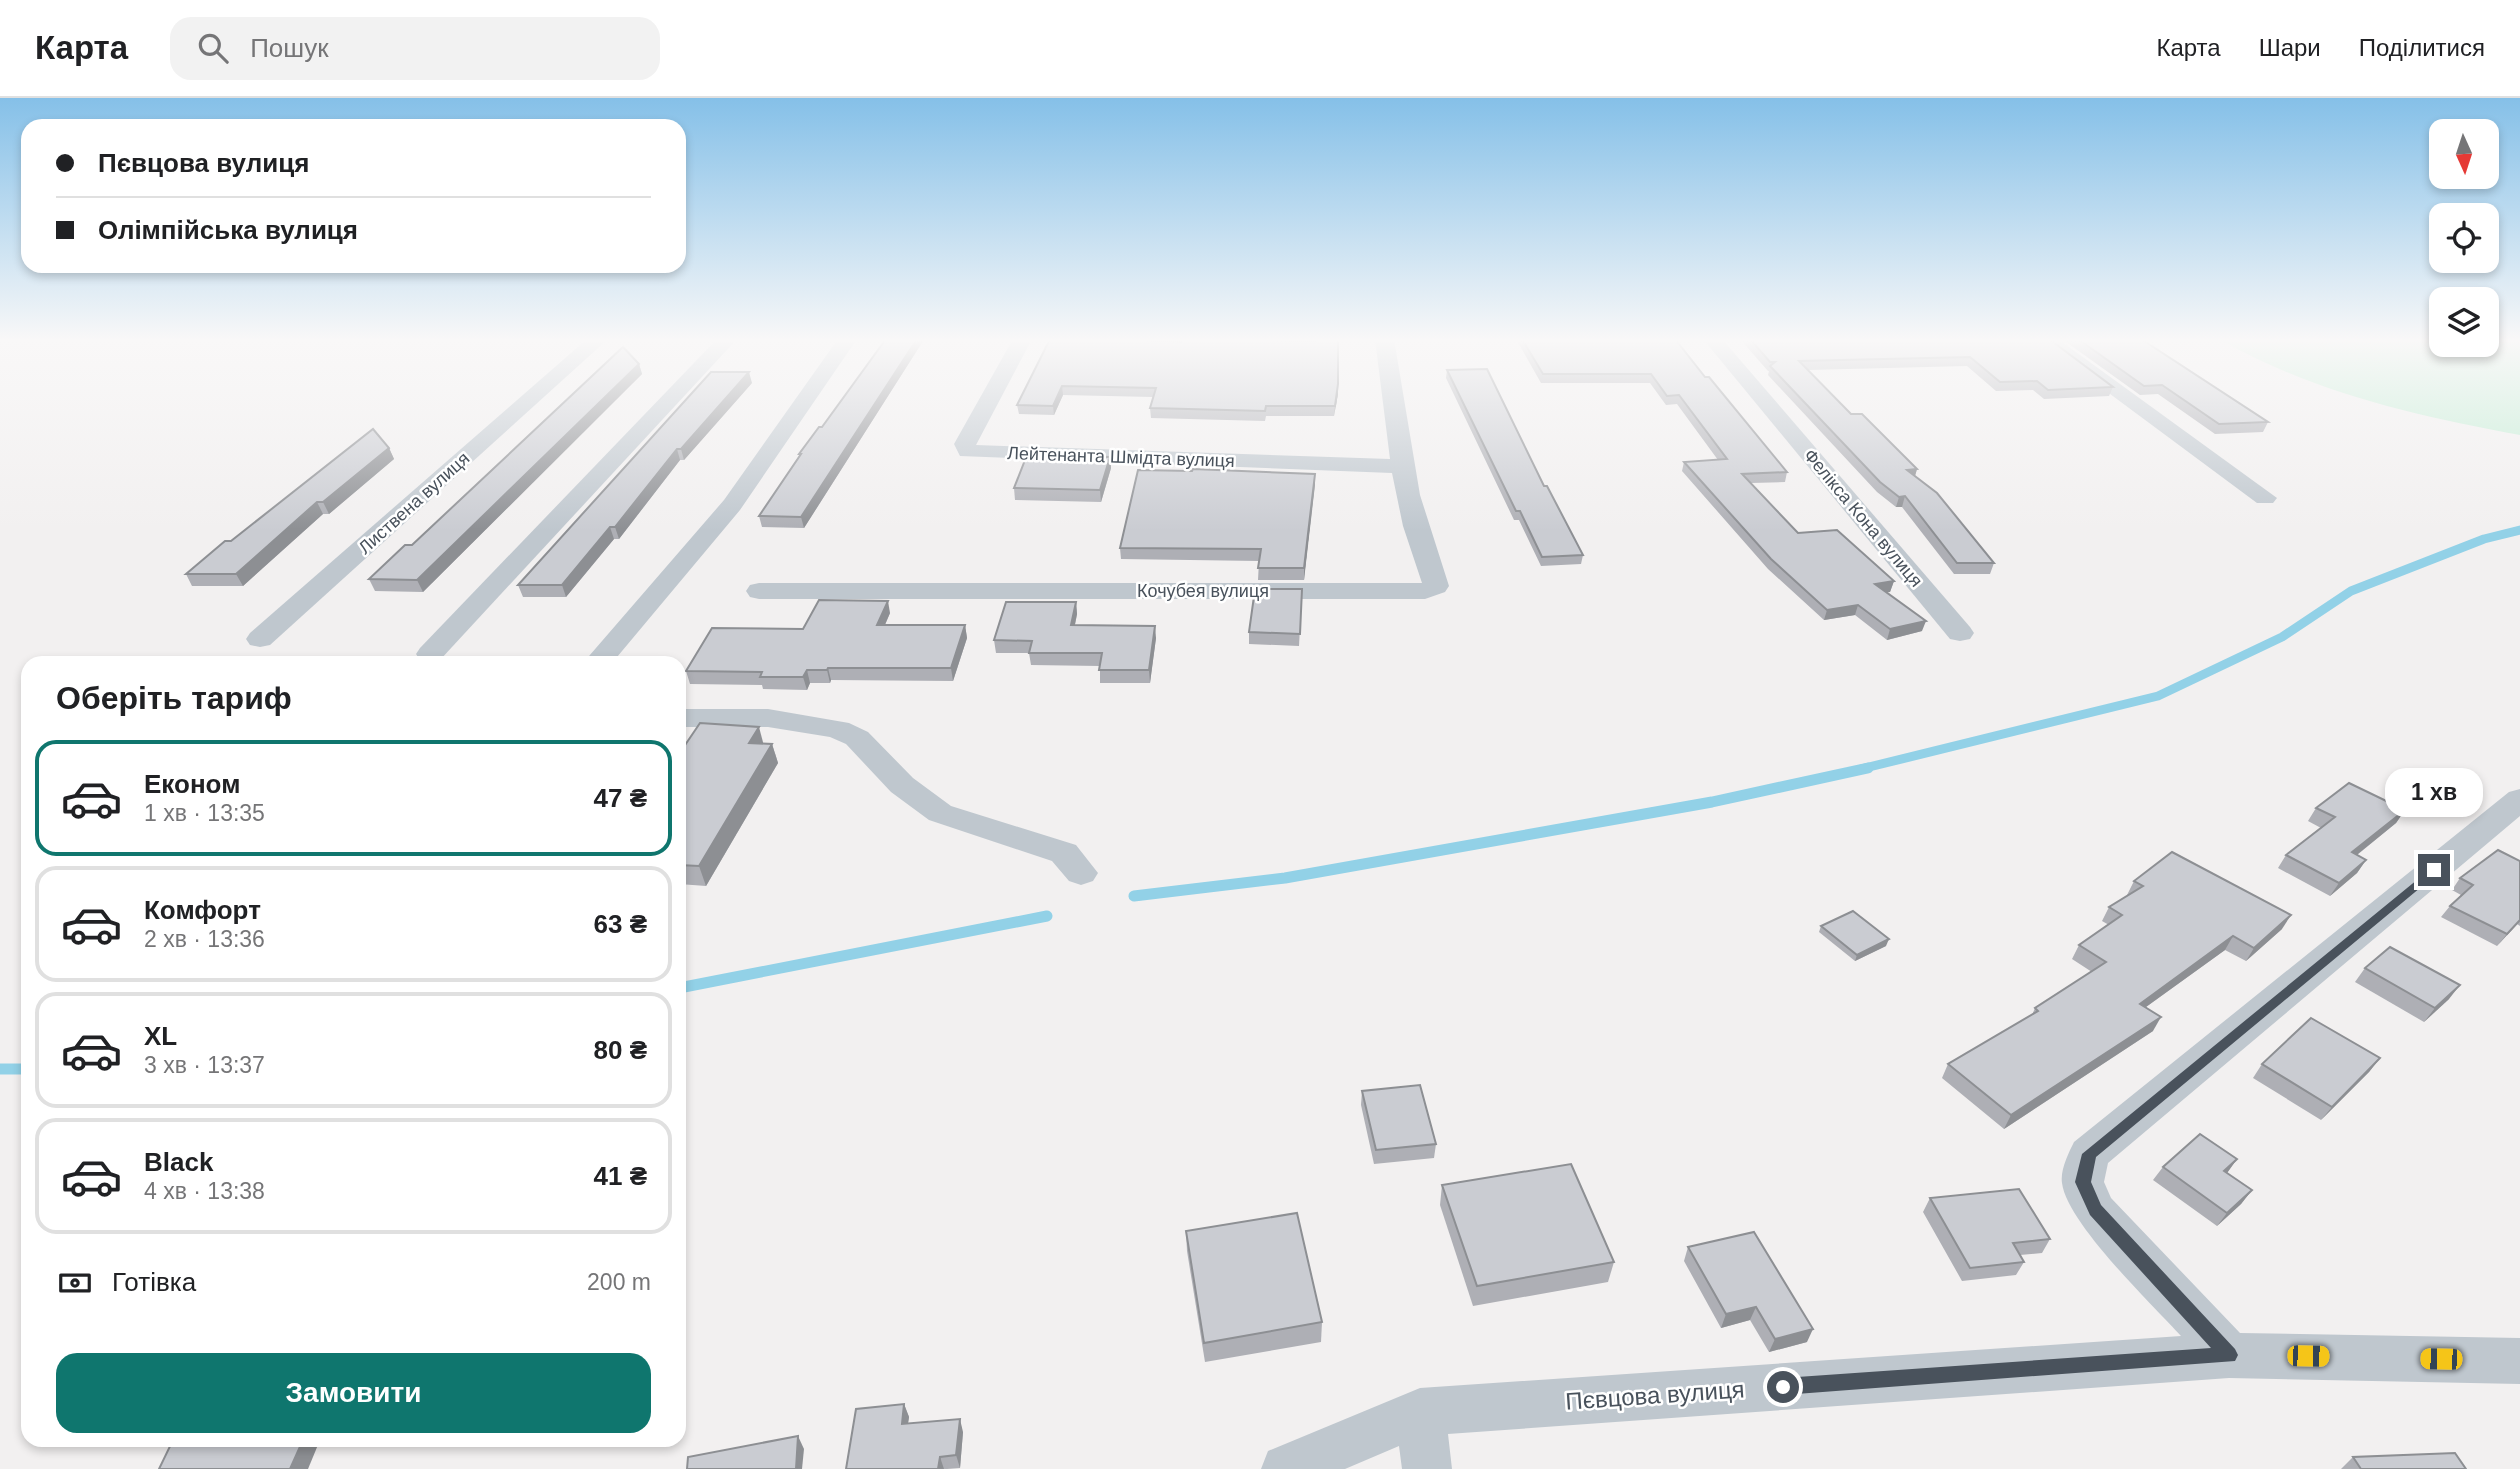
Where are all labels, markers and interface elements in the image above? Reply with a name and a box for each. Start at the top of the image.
search box [170,17,660,80]
text: Карта [35,29,128,66]
icon: search [194,29,232,67]
text: Пошук [250,33,329,63]
text: Карта [2156,34,2221,61]
text: Шари [2259,34,2321,61]
text: Поділитися [2359,34,2485,61]
north arrow [2429,119,2499,189]
map controls [2429,119,2499,357]
text: Пєвцова вулиця [98,148,309,178]
button: locate [2429,203,2499,273]
text: Олімпійська вулиця [98,215,358,245]
button: layers [2429,287,2499,357]
street label: Лейтенанта Шмідта вулиця [1007,443,1235,471]
street label: Фелікса Кона вулиця [1800,445,1926,591]
street label: Листвена вулиця [355,448,473,558]
street label: Кочубея вулиця [1137,581,1269,601]
text: Оберіть тариф [56,680,292,716]
icon: car [60,767,123,830]
callout: 1 хв [2385,768,2483,818]
text: Економ [144,769,240,799]
text: 1 хв [2411,779,2457,805]
text: 47 ₴ [594,783,647,813]
text: 1 хв · 13:35 [144,800,265,826]
route end [2418,854,2450,886]
icon: car [60,893,123,956]
text: Комфорт [144,895,261,925]
text: 63 ₴ [594,909,647,939]
text: 2 хв · 13:36 [144,926,265,952]
icon: car [60,1019,123,1082]
text: XL [144,1021,177,1051]
text: 80 ₴ [594,1035,647,1065]
text: 3 хв · 13:37 [144,1052,265,1078]
icon: car [60,1145,123,1208]
text: Black [144,1147,213,1177]
text: 41 ₴ [594,1161,647,1191]
text: 4 хв · 13:38 [144,1178,265,1204]
icon: cash [56,1264,94,1302]
text: Готівка [112,1267,196,1297]
text: 200 m [587,1269,651,1295]
car [2287,1345,2330,1367]
car [2420,1348,2463,1370]
button: Замовити [56,1353,651,1433]
route start [1767,1371,1799,1403]
street label: Пєвцова вулиця [1565,1375,1745,1415]

